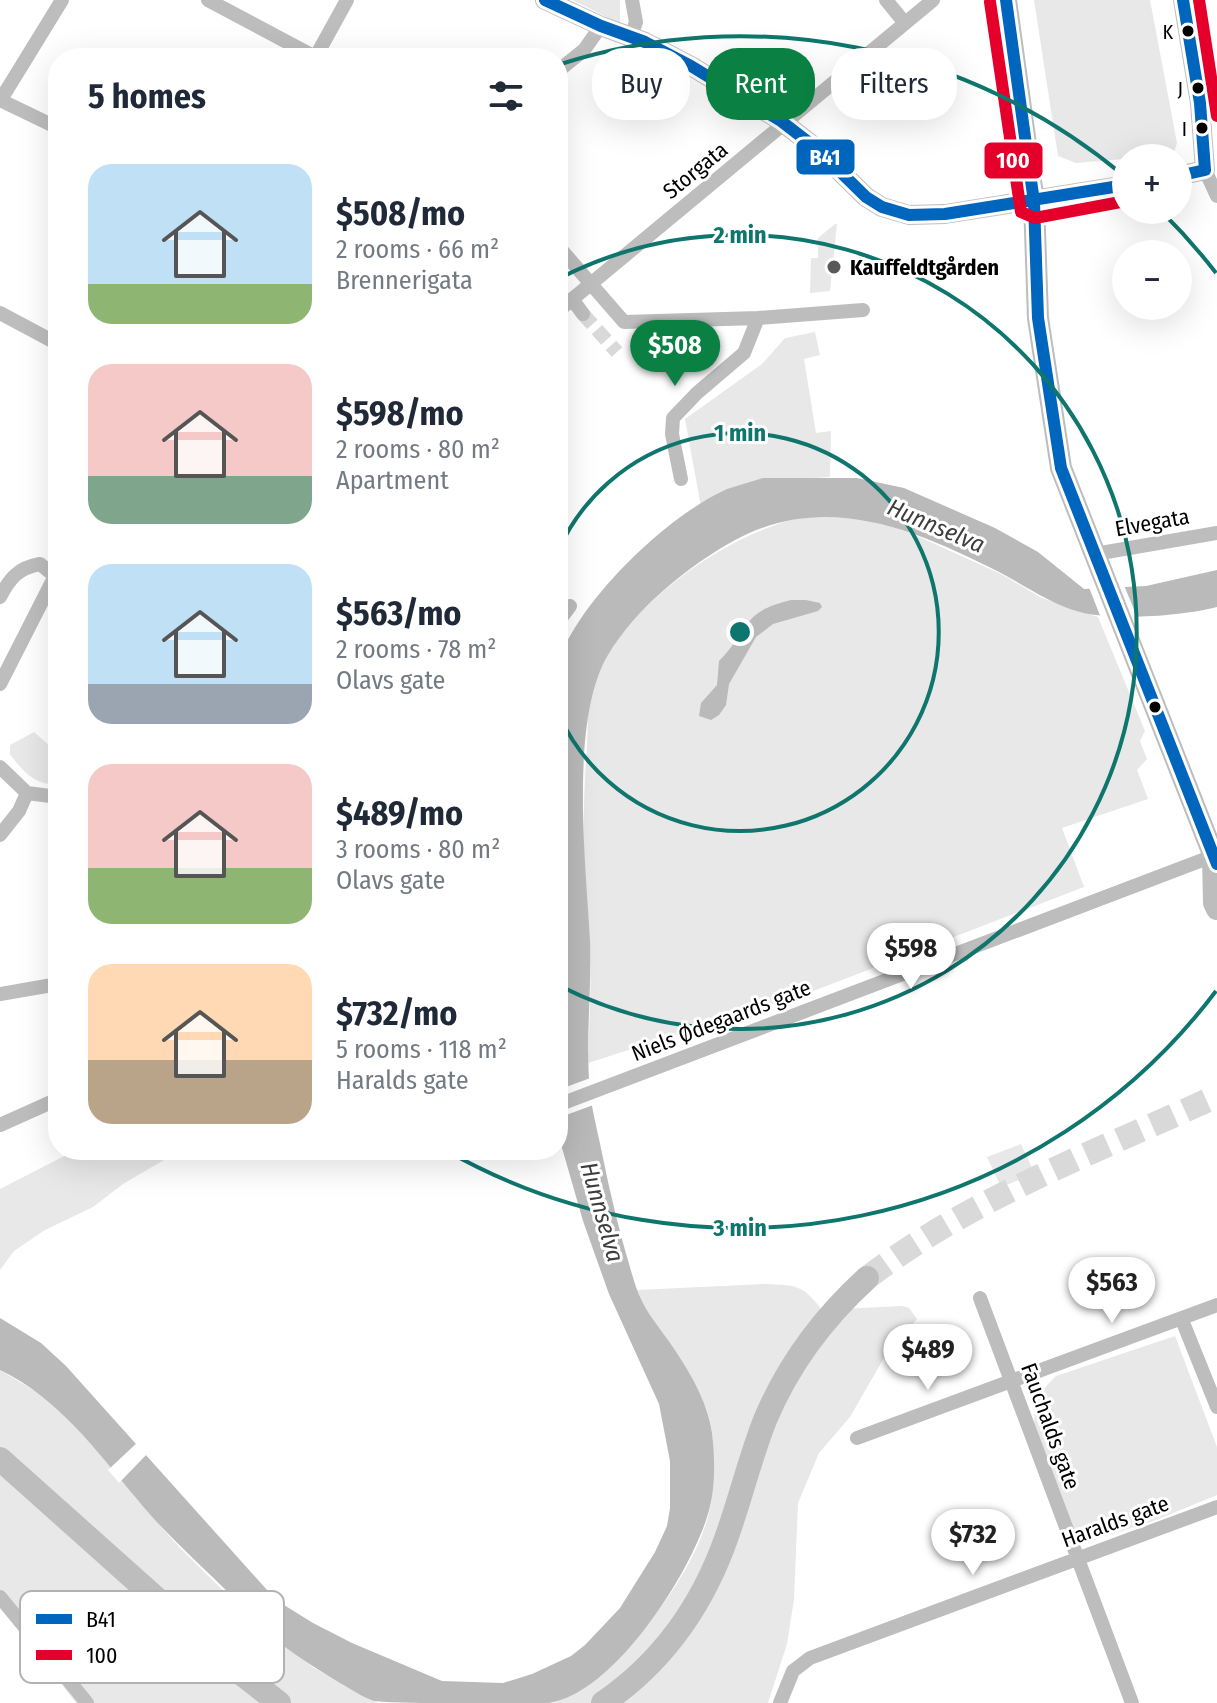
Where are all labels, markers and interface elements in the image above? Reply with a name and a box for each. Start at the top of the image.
place label: K [1162,20,1173,44]
marker: K [1180,23,1196,39]
chip: Buy [592,48,690,120]
chip: Rent [706,48,815,120]
chip: Filters [831,48,957,120]
icon: filters [484,74,528,118]
text: 5 homes [88,76,206,117]
place label: J [1178,77,1183,101]
marker: J [1190,80,1206,96]
place label: I [1182,117,1187,141]
marker: I [1194,120,1210,136]
street label: Storgata [658,136,733,205]
line badge: B41 [795,138,856,176]
line badge: 100 [983,141,1044,180]
text: B41 [809,144,841,171]
map controls [1112,144,1192,320]
button: + [1112,144,1192,224]
text: 100 [996,147,1030,174]
text: $508/mo [336,193,465,234]
icon: home [152,196,248,292]
text: 2 min [712,221,767,249]
text: 2 rooms · 66 m² [336,234,499,265]
button: − [1112,240,1192,320]
place label: Kauffeldtgården [850,254,999,281]
marker: Kauffeldtgården [825,258,843,276]
text: Brennerigata [336,265,473,296]
pin: $508 [628,320,722,388]
text: $508 [648,330,702,361]
text: $598/mo [336,393,464,434]
icon: home [152,396,248,492]
text: 1 min [714,419,766,447]
text: 2 rooms · 80 m² [336,434,500,465]
text: Apartment [336,465,449,496]
water label: Hunnselva [883,493,989,559]
street label: Elvegata [1113,503,1191,542]
text: $563/mo [336,593,462,634]
icon: home [152,596,248,692]
centre of rings [726,618,754,646]
text: 2 rooms · 78 m² [336,634,497,665]
text: Olavs gate [336,665,445,696]
unlabelled marker [1147,699,1163,715]
text: $489/mo [336,793,463,834]
icon: home [152,796,248,892]
text: 3 rooms · 80 m² [336,834,500,865]
text: Olavs gate [336,865,445,896]
pin: $598 [864,923,958,991]
text: $598 [885,933,937,964]
street label: Niels Ødegaards gate [628,974,815,1067]
text: $732/mo [336,993,457,1034]
icon: home [152,996,248,1092]
text: 5 rooms · 118 m² [336,1034,507,1065]
text: Haralds gate [336,1065,469,1096]
water label: Hunnselva [574,1159,630,1265]
text: 3 min [712,1214,767,1242]
pin: $563 [1065,1257,1159,1325]
text: $563 [1086,1267,1138,1298]
pin: $489 [881,1324,975,1392]
text: $489 [901,1334,955,1365]
street label: Fauchalds gate [1015,1359,1086,1493]
street label: Haralds gate [1058,1490,1172,1553]
pin: $732 [926,1509,1020,1577]
text: $732 [949,1519,997,1550]
legend [20,1591,284,1683]
text: B41 [86,1606,116,1633]
text: 100 [86,1642,118,1669]

